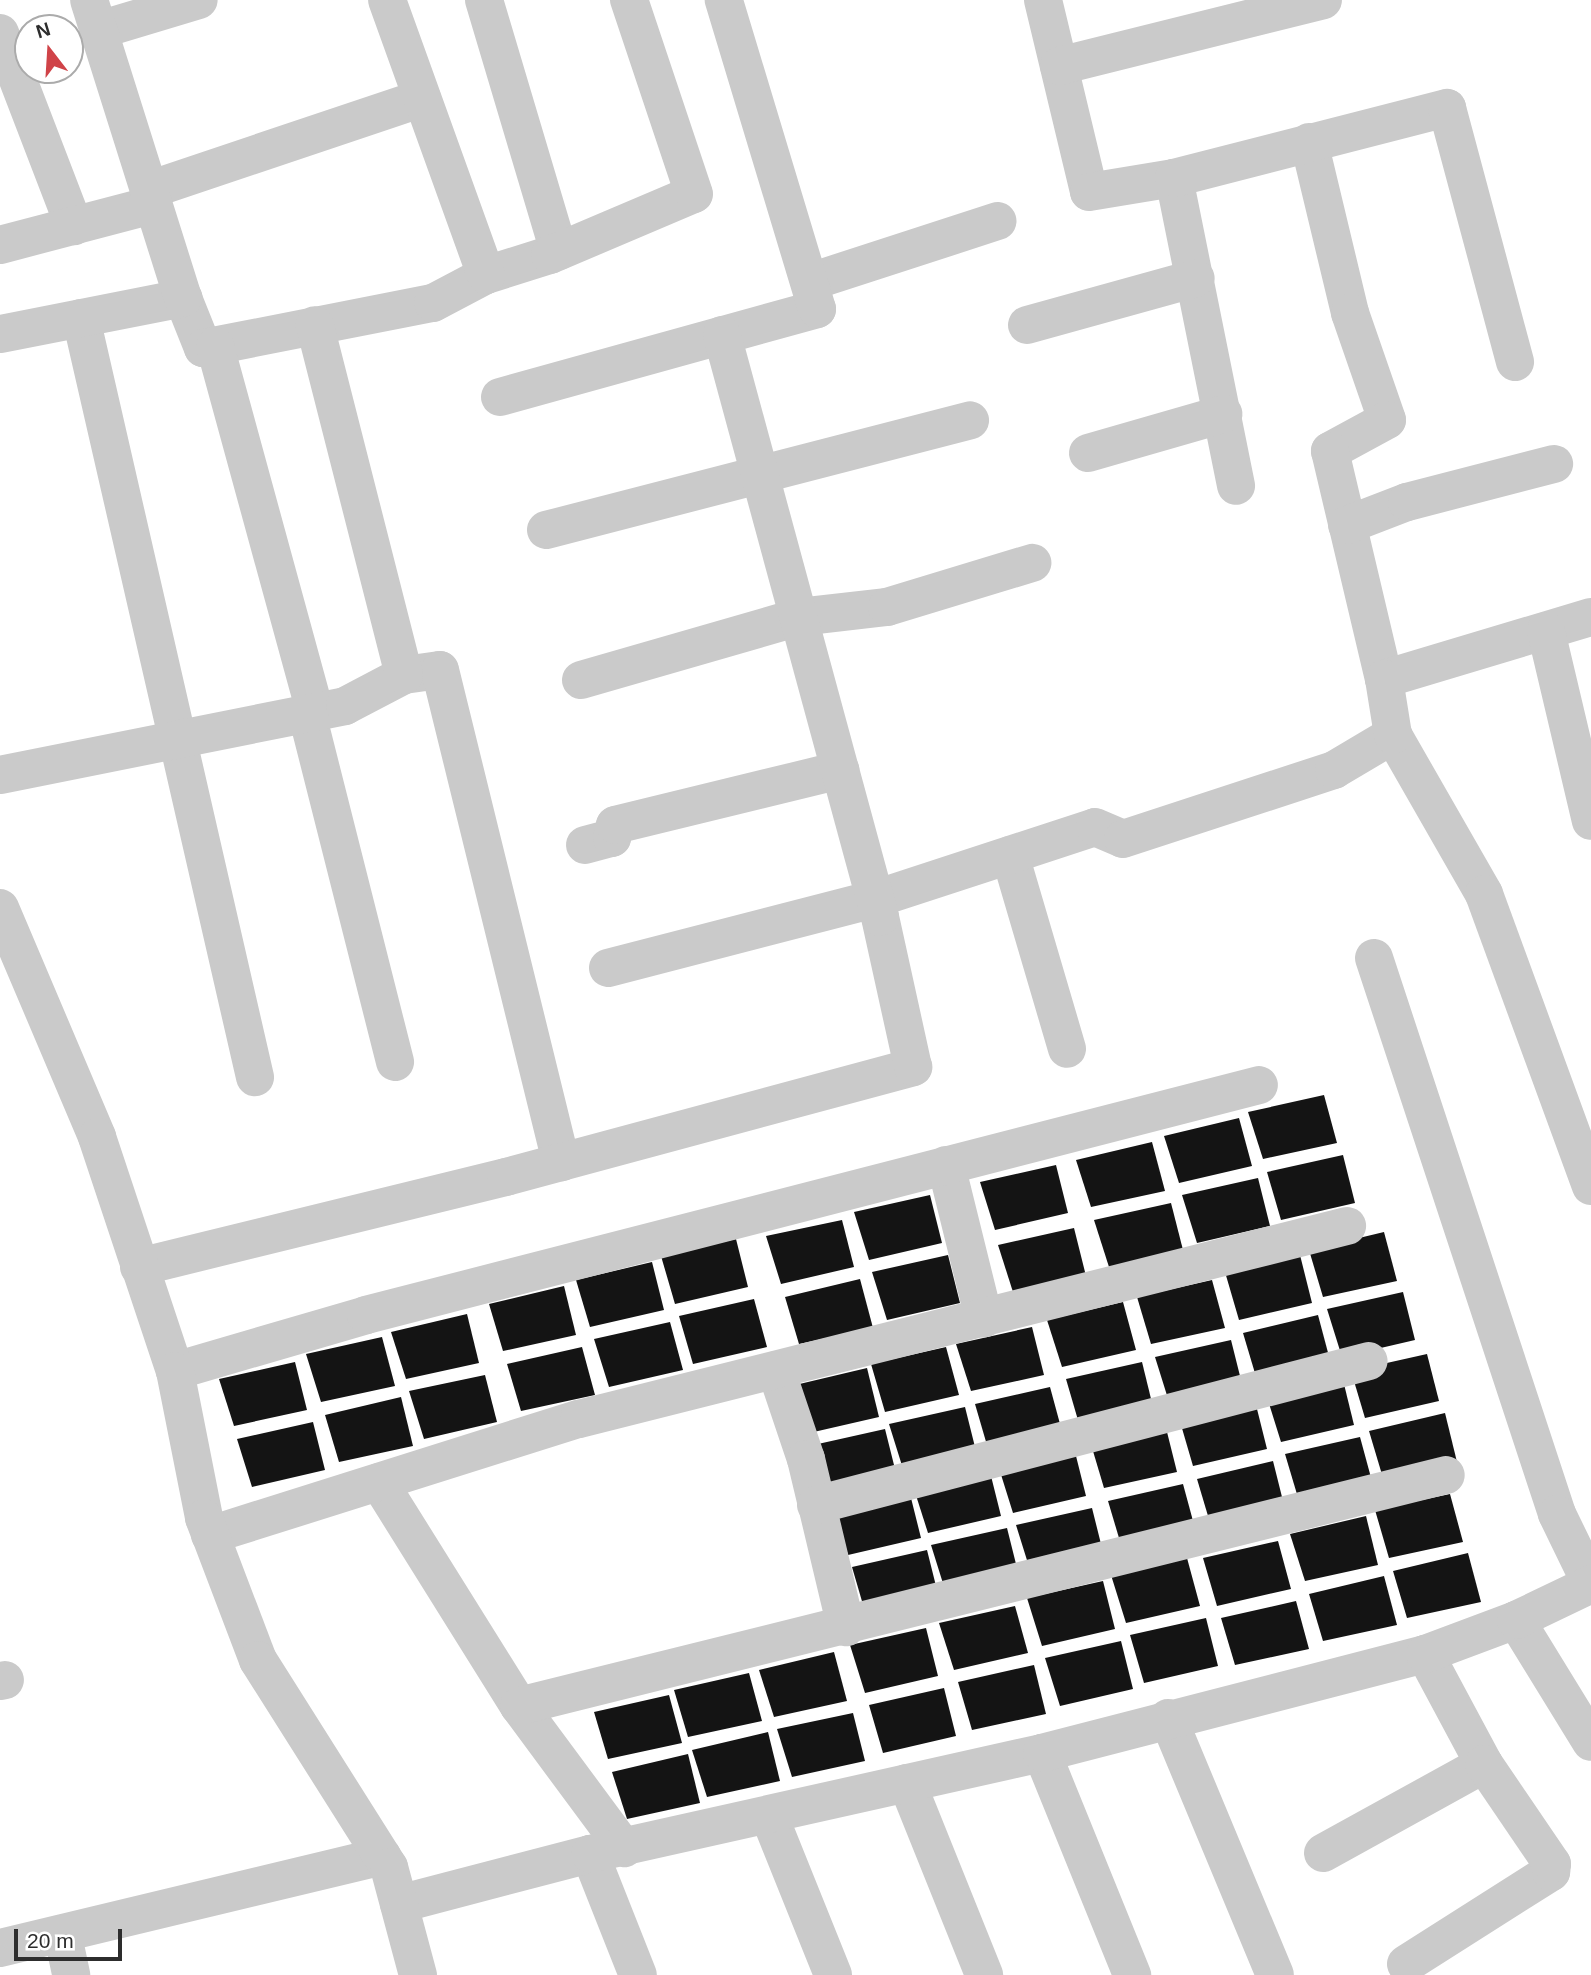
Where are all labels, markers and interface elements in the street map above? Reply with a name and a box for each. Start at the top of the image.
north arrow [14,14,84,84]
text: N [34,18,53,42]
scale bar [18,1916,126,1960]
text: 20 m [27,1929,74,1952]

